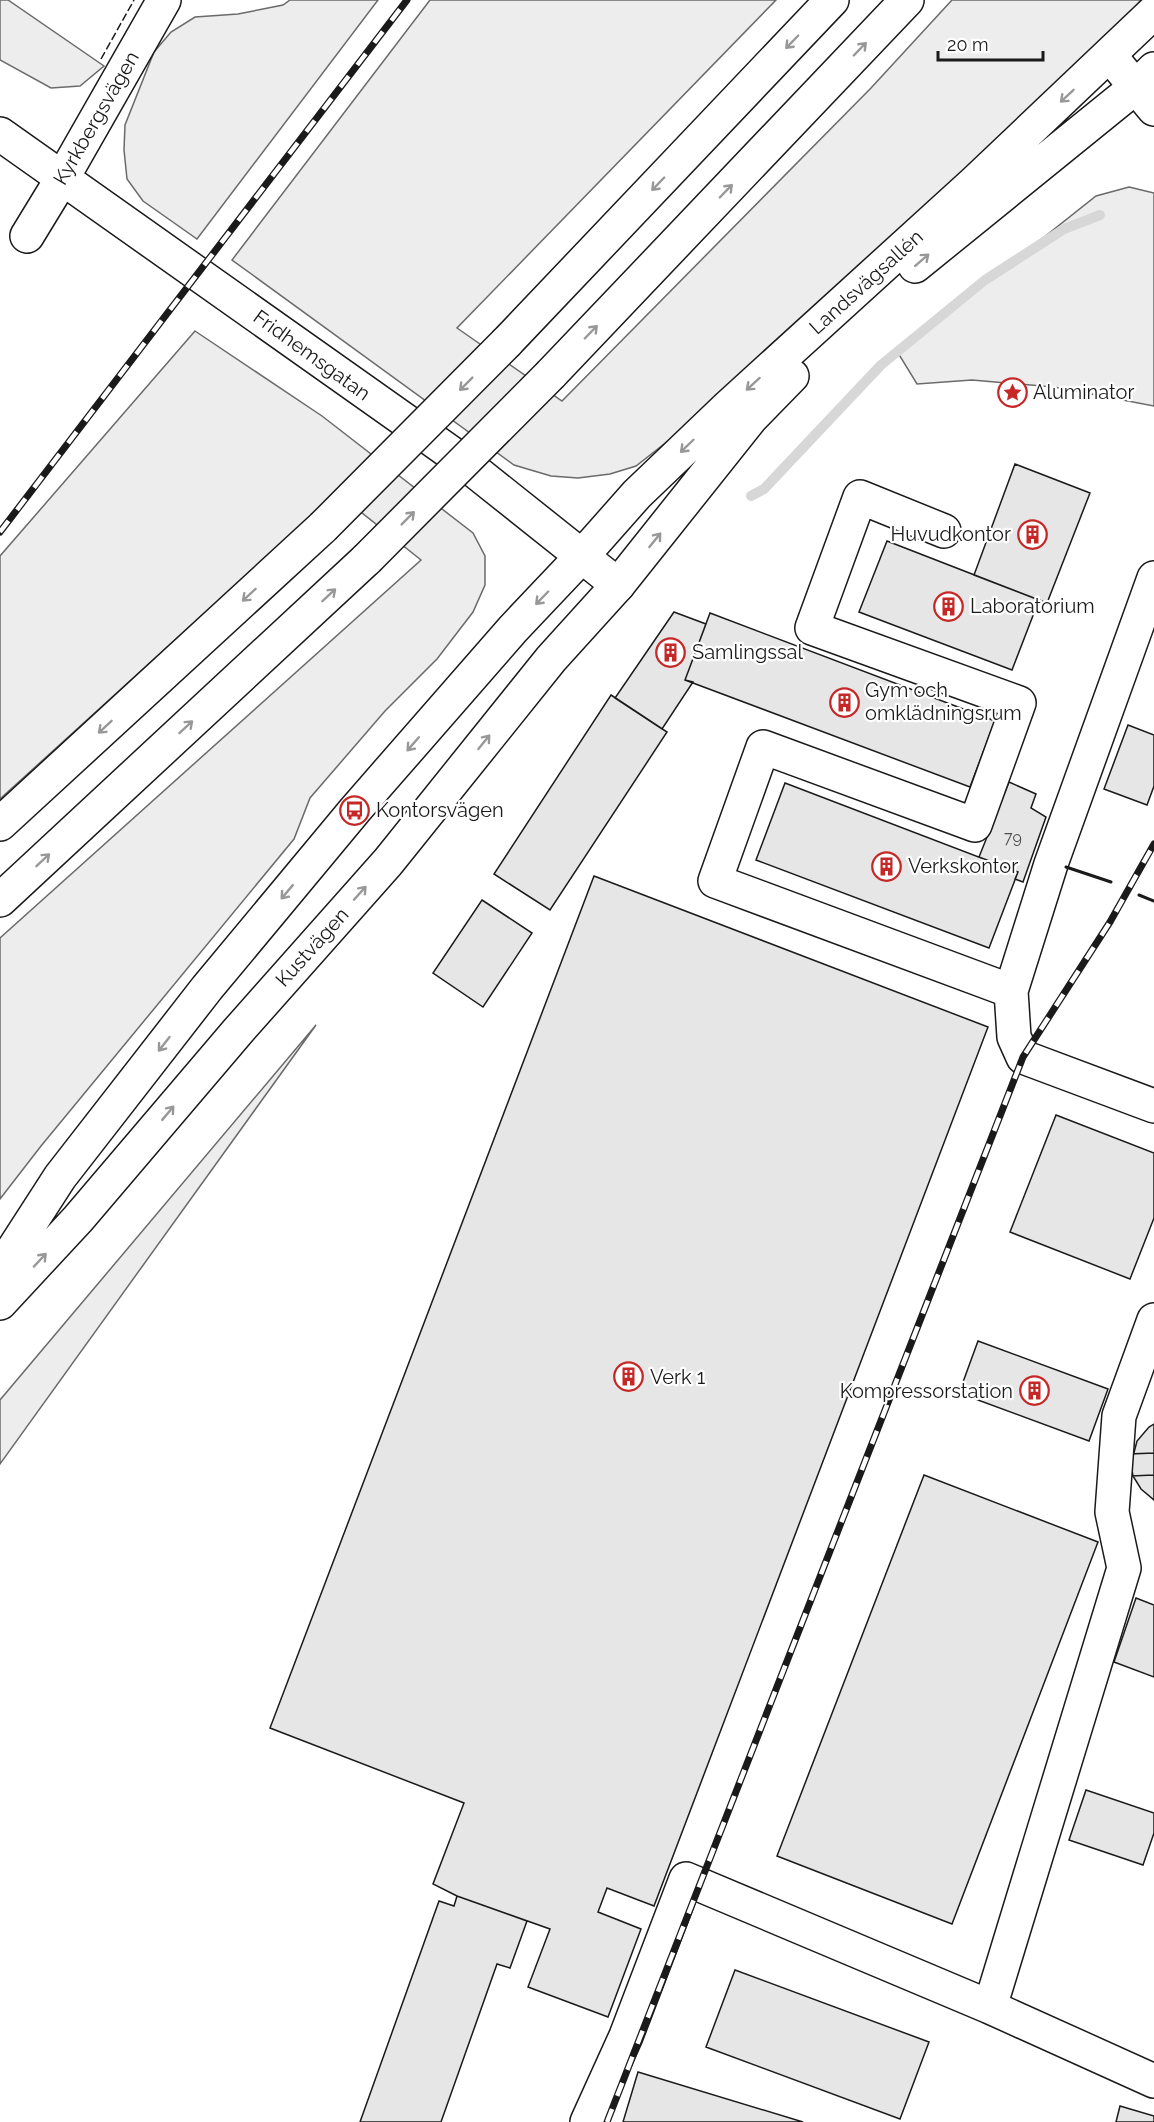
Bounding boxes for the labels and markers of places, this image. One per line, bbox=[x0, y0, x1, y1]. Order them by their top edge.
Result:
place icon: Aluminator bbox=[996, 376, 1028, 408]
place label: Aluminator bbox=[1033, 380, 1135, 404]
building icon: Huvudkontor bbox=[1016, 518, 1048, 550]
place label: Huvudkontor bbox=[890, 522, 1011, 546]
building icon: Laboratorium bbox=[933, 590, 965, 622]
place label: Laboratorium bbox=[970, 594, 1095, 618]
building icon: Samlingssal bbox=[655, 636, 687, 668]
place label: Samlingssal bbox=[692, 640, 803, 664]
place label: Gym och omklädningsrum bbox=[865, 678, 1022, 725]
building icon: Gym och omklädningsrum bbox=[828, 686, 860, 718]
bus stop icon: Kontorsvägen bbox=[339, 794, 371, 826]
place label: Kontorsvägen bbox=[376, 798, 504, 822]
building icon: Verkskontor bbox=[871, 850, 903, 882]
place label: Verkskontor bbox=[908, 854, 1018, 878]
building icon: Verk 1 bbox=[613, 1361, 645, 1393]
place label: Verk 1 bbox=[650, 1365, 706, 1389]
building icon: Kompressorstation bbox=[1018, 1375, 1050, 1407]
place label: Kompressorstation bbox=[840, 1379, 1013, 1403]

